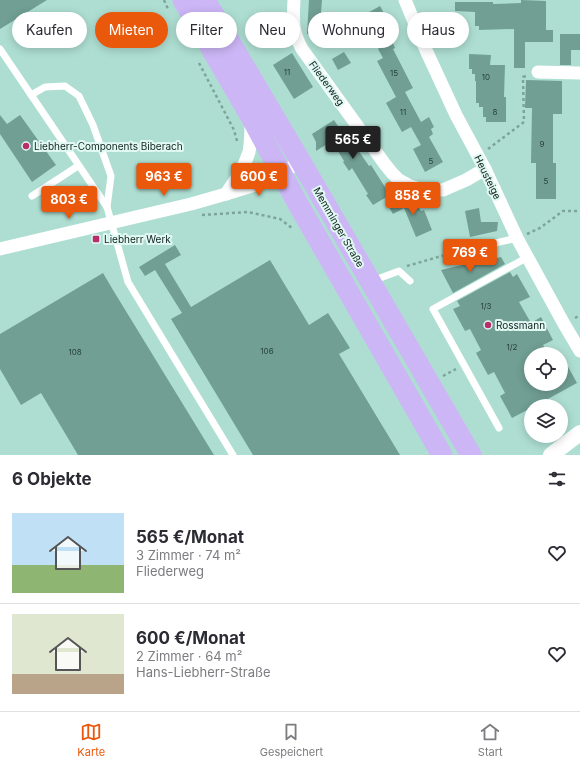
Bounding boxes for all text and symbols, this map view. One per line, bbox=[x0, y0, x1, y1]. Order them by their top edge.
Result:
chip: Kaufen bbox=[12, 12, 87, 48]
chip: Mieten bbox=[95, 12, 168, 48]
chip: Filter bbox=[176, 12, 237, 48]
chip: Neu bbox=[245, 12, 300, 48]
chip: Wohnung bbox=[308, 12, 399, 48]
chip: Haus bbox=[407, 12, 469, 48]
street label: Fliederweg bbox=[307, 58, 347, 108]
house number: 11 bbox=[284, 67, 290, 77]
house number: 15 bbox=[390, 68, 398, 78]
house number: 10 bbox=[482, 72, 490, 82]
house number: 11 bbox=[400, 107, 406, 117]
house number: 8 bbox=[493, 107, 498, 117]
pin: 565 € bbox=[325, 126, 381, 160]
text: 565 € bbox=[334, 131, 372, 147]
house number: 9 bbox=[540, 139, 545, 149]
place label: Liebherr-Components Biberach bbox=[34, 140, 183, 152]
marker: Liebherr-Components Biberach bbox=[21, 141, 31, 151]
street label: Heusteige bbox=[472, 153, 504, 201]
house number: 5 bbox=[429, 156, 434, 166]
pin: 963 € bbox=[136, 163, 192, 197]
pin: 600 € bbox=[231, 163, 287, 197]
text: 963 € bbox=[145, 168, 183, 184]
text: 600 € bbox=[240, 168, 278, 184]
house number: 5 bbox=[544, 176, 549, 186]
pin: 858 € bbox=[385, 182, 441, 216]
street label: Memminger Straße bbox=[311, 185, 367, 269]
pin: 803 € bbox=[41, 186, 97, 220]
text: 858 € bbox=[394, 187, 432, 203]
text: 803 € bbox=[50, 191, 88, 207]
place label: Liebherr Werk bbox=[104, 233, 171, 245]
marker: Liebherr Werk bbox=[91, 234, 101, 244]
pin: 769 € bbox=[442, 239, 498, 273]
text: 769 € bbox=[452, 244, 488, 260]
house number: 1/3 bbox=[480, 301, 492, 311]
place label: Rossmann bbox=[496, 319, 545, 331]
marker: Rossmann bbox=[483, 320, 493, 330]
house number: 1/2 bbox=[506, 342, 518, 352]
house number: 106 bbox=[260, 346, 274, 356]
house number: 108 bbox=[68, 347, 82, 357]
map controls bbox=[524, 347, 568, 443]
button: locate bbox=[524, 347, 568, 391]
button: layers bbox=[524, 399, 568, 443]
icon: filters bbox=[546, 468, 568, 490]
text: 6 Objekte bbox=[12, 469, 92, 489]
text: 565 €/Monat bbox=[136, 527, 244, 547]
icon: home bbox=[44, 529, 92, 577]
icon: heart bbox=[546, 542, 568, 564]
text: 3 Zimmer · 74 m² bbox=[136, 547, 241, 563]
text: Fliederweg bbox=[136, 563, 204, 579]
text: 600 €/Monat bbox=[136, 628, 245, 648]
icon: home bbox=[44, 630, 92, 678]
icon: heart bbox=[546, 643, 568, 665]
text: 2 Zimmer · 64 m² bbox=[136, 648, 242, 664]
text: Hans-Liebherr-Straße bbox=[136, 664, 271, 680]
tab: Karte bbox=[77, 721, 105, 759]
tab: Gespeichert bbox=[260, 721, 323, 759]
tab: Start bbox=[478, 721, 503, 759]

